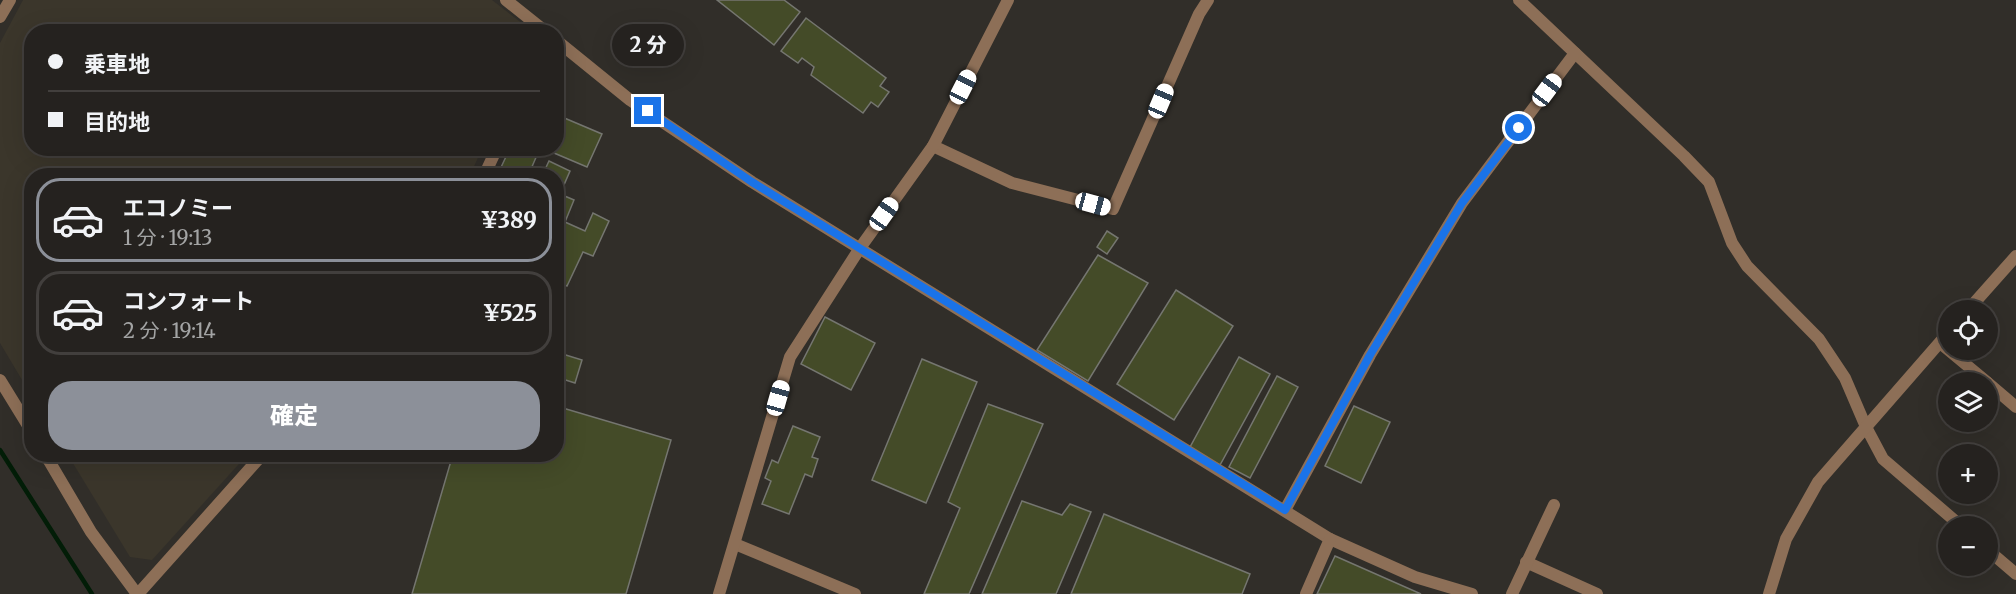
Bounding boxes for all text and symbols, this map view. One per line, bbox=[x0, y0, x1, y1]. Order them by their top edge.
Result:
callout: 2 分 bbox=[612, 24, 684, 66]
text: 2 分 bbox=[630, 32, 666, 57]
text: 乗車地 bbox=[84, 50, 150, 78]
car bbox=[947, 67, 979, 107]
car bbox=[1529, 70, 1565, 110]
car bbox=[1146, 81, 1176, 121]
route end bbox=[634, 97, 661, 124]
text: 目的地 bbox=[84, 108, 150, 136]
route start bbox=[1505, 114, 1532, 141]
car bbox=[1073, 191, 1113, 217]
icon: car bbox=[51, 193, 105, 247]
text: エコノミー bbox=[123, 194, 233, 222]
car bbox=[866, 194, 902, 234]
text: ¥389 bbox=[480, 206, 537, 234]
text: 1 分 · 19:13 bbox=[123, 225, 212, 250]
icon: car bbox=[51, 286, 105, 340]
text: コンフォート bbox=[123, 287, 254, 315]
text: ¥525 bbox=[483, 299, 537, 327]
map controls bbox=[1938, 300, 1998, 576]
button: locate bbox=[1938, 300, 1998, 360]
text: 2 分 · 19:14 bbox=[123, 318, 216, 343]
button: layers bbox=[1938, 372, 1998, 432]
car bbox=[764, 378, 792, 418]
button: 確定 bbox=[48, 381, 540, 450]
button: + bbox=[1938, 444, 1998, 504]
button: − bbox=[1938, 516, 1998, 576]

